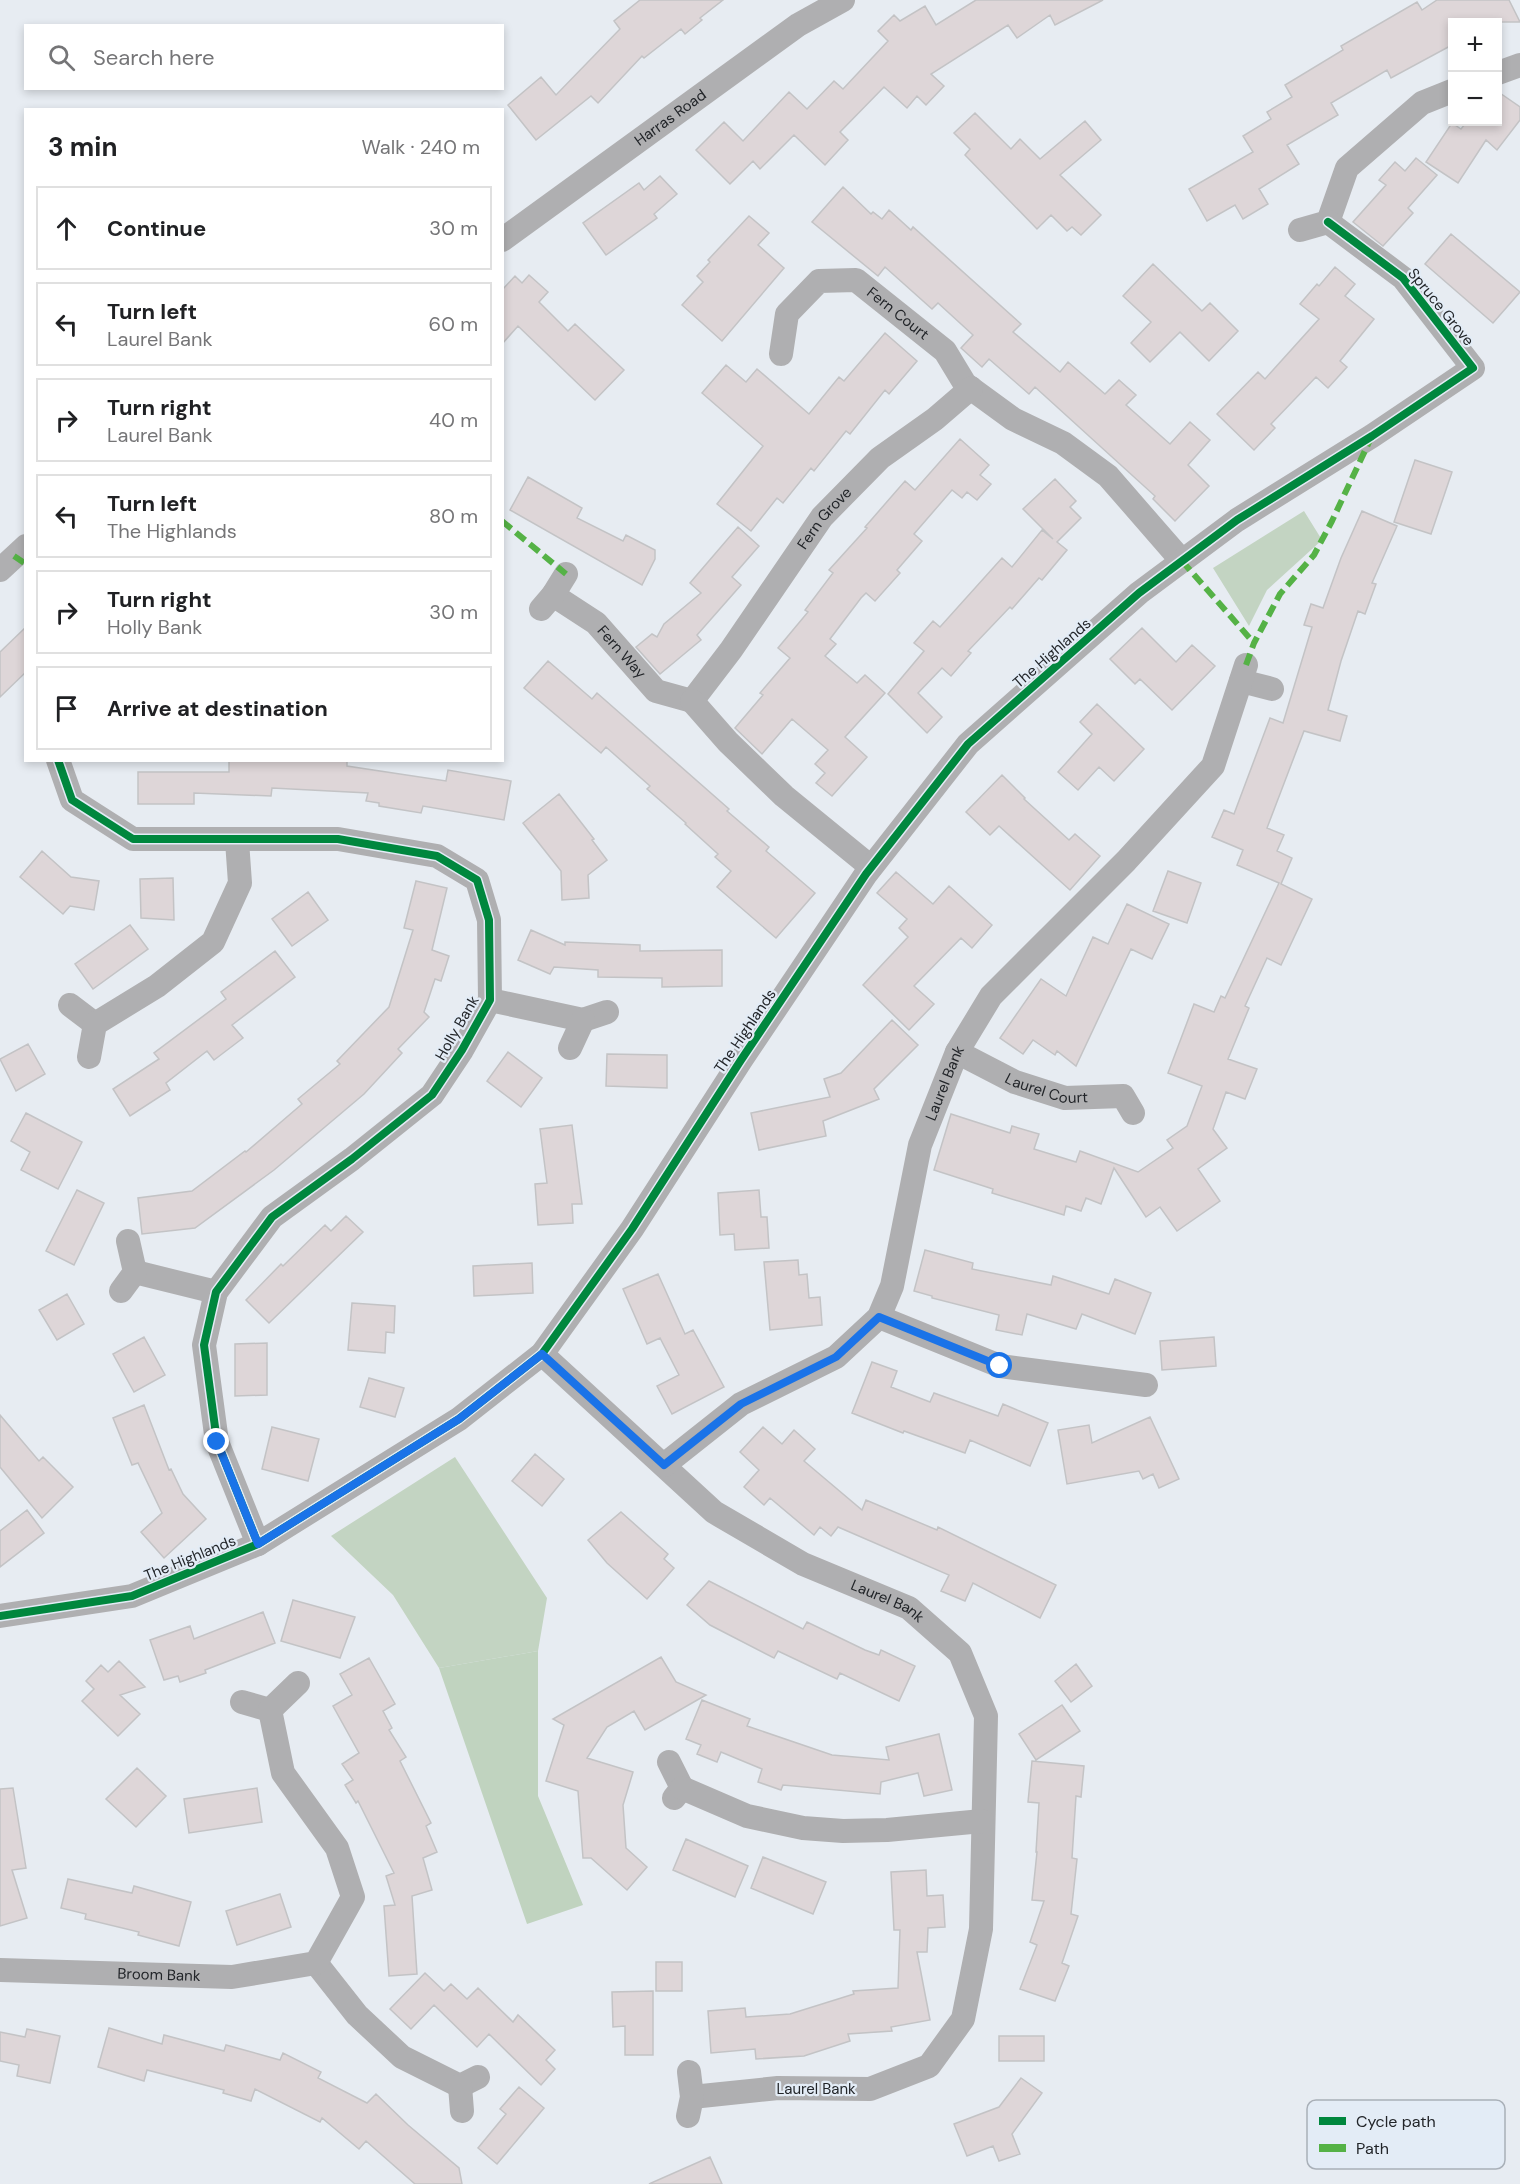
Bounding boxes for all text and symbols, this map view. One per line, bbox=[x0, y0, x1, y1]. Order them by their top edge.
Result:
map controls bbox=[1448, 18, 1502, 126]
button: + bbox=[1448, 18, 1502, 72]
search box bbox=[24, 24, 504, 90]
icon: search bbox=[45, 41, 78, 74]
text: Search here bbox=[93, 43, 214, 72]
button: − bbox=[1448, 72, 1502, 126]
street label: Harras Road bbox=[630, 85, 710, 151]
text: 3 min bbox=[48, 130, 117, 164]
text: Walk · 240 m bbox=[361, 134, 480, 160]
icon: ahead bbox=[50, 212, 83, 245]
text: Continue bbox=[107, 214, 206, 243]
text: 30 m bbox=[429, 215, 478, 241]
street label: Spruce Grove bbox=[1403, 264, 1479, 350]
street label: Fern Court bbox=[863, 282, 933, 344]
text: Turn left bbox=[107, 297, 197, 326]
icon: left bbox=[50, 308, 83, 341]
text: 60 m bbox=[429, 311, 478, 337]
text: Laurel Bank bbox=[107, 326, 213, 352]
text: Turn right bbox=[107, 393, 212, 422]
icon: right bbox=[50, 404, 83, 437]
text: 40 m bbox=[429, 407, 478, 433]
text: Laurel Bank bbox=[107, 422, 213, 448]
street label: Fern Grove bbox=[793, 483, 856, 553]
text: Turn left bbox=[107, 489, 197, 518]
icon: left bbox=[50, 500, 83, 533]
text: 80 m bbox=[429, 503, 478, 529]
text: The Highlands bbox=[107, 518, 237, 544]
text: Turn right bbox=[107, 585, 212, 614]
icon: right bbox=[50, 596, 83, 629]
text: 30 m bbox=[429, 599, 478, 625]
street label: The Highlands bbox=[1009, 613, 1095, 693]
text: Holly Bank bbox=[107, 614, 202, 640]
street label: Fern Way bbox=[593, 621, 651, 683]
icon: arrive bbox=[50, 692, 83, 725]
text: Arrive at destination bbox=[107, 694, 328, 723]
street label: The Highlands bbox=[709, 985, 781, 1077]
street label: Holly Bank bbox=[430, 992, 484, 1064]
street label: Laurel Bank bbox=[921, 1041, 969, 1124]
street label: Laurel Court bbox=[1001, 1068, 1088, 1108]
route start bbox=[986, 1352, 1012, 1378]
route end bbox=[203, 1428, 229, 1454]
street label: The Highlands bbox=[141, 1530, 239, 1586]
street label: Laurel Bank bbox=[848, 1575, 929, 1627]
street label: Broom Bank bbox=[117, 1964, 201, 1986]
street label: Laurel Bank bbox=[776, 2079, 856, 2099]
legend bbox=[1307, 2100, 1505, 2169]
text: Cycle path bbox=[1356, 2111, 1436, 2132]
text: Path bbox=[1356, 2138, 1389, 2159]

